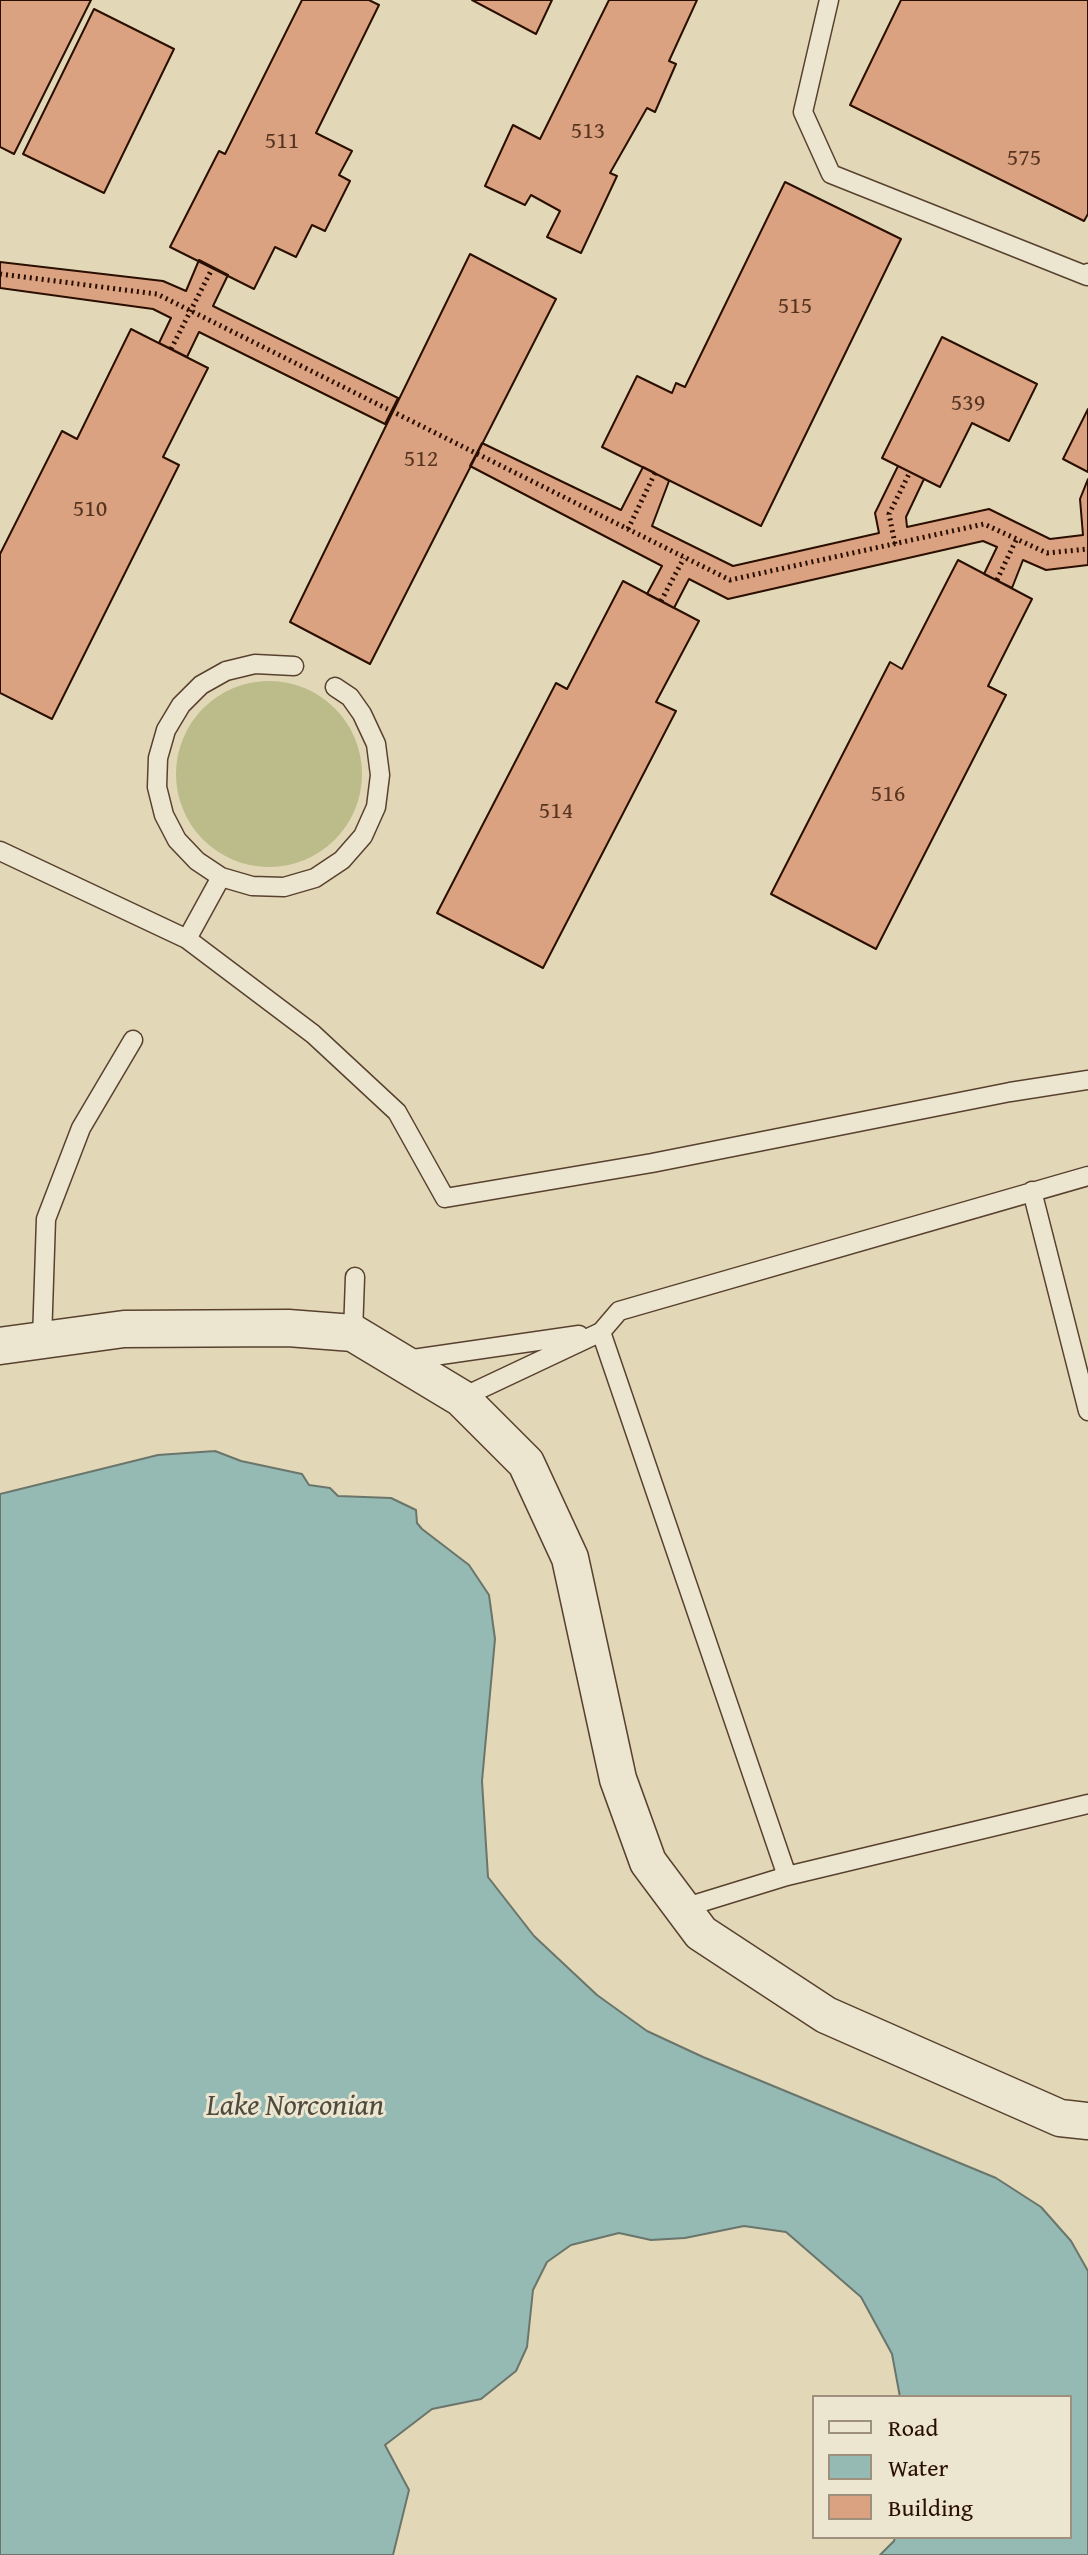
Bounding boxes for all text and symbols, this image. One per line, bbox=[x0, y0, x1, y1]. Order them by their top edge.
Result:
house number: 513 bbox=[571, 118, 605, 146]
house number: 511 bbox=[265, 128, 299, 156]
house number: 575 bbox=[1007, 145, 1041, 173]
house number: 515 bbox=[778, 293, 812, 321]
house number: 539 bbox=[951, 390, 985, 418]
house number: 512 bbox=[404, 446, 438, 474]
house number: 510 bbox=[73, 496, 107, 524]
house number: 516 bbox=[871, 781, 905, 809]
house number: 514 bbox=[539, 798, 573, 826]
water label: Lake Norconian bbox=[206, 2089, 384, 2125]
legend bbox=[812, 2395, 1072, 2539]
text: Road bbox=[888, 2410, 938, 2445]
text: Water bbox=[888, 2450, 948, 2485]
text: Building bbox=[888, 2490, 973, 2525]

